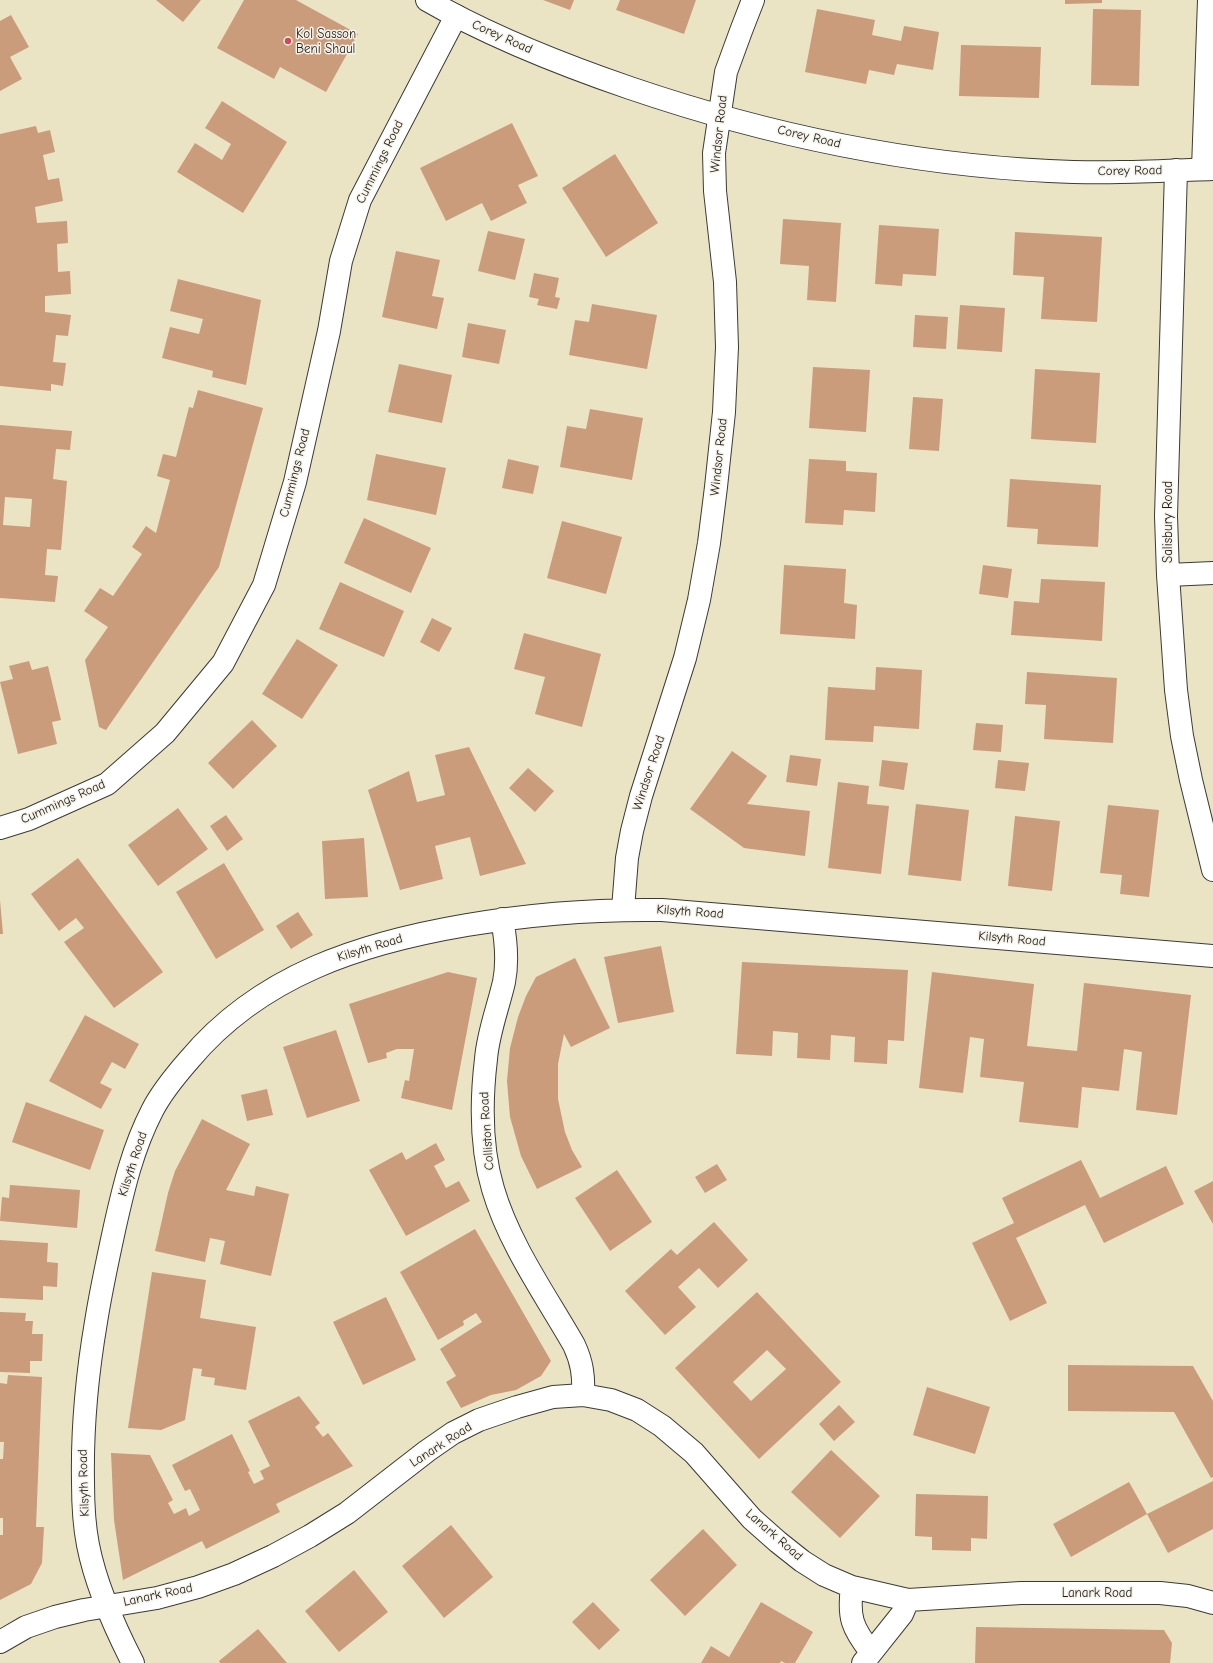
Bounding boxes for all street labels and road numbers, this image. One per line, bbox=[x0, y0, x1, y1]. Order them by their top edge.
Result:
street label: Corey Road bbox=[469, 17, 535, 57]
street label: Windsor Road bbox=[707, 94, 731, 174]
street label: Cummings Road bbox=[353, 118, 407, 206]
street label: Corey Road bbox=[776, 122, 842, 152]
street label: Corey Road bbox=[1098, 163, 1162, 179]
street label: Windsor Road bbox=[707, 417, 731, 497]
street label: Cummings Road bbox=[276, 427, 314, 519]
street label: Salisbury Road bbox=[1160, 481, 1176, 563]
street label: Windsor Road bbox=[630, 733, 668, 813]
street label: Cummings Road bbox=[18, 776, 108, 828]
street label: Kilsyth Road bbox=[656, 902, 724, 922]
street label: Kilsyth Road bbox=[978, 928, 1046, 950]
street label: Kilsyth Road bbox=[335, 931, 405, 965]
street label: Colliston Road bbox=[476, 1091, 498, 1171]
street label: Kilsyth Road bbox=[115, 1130, 151, 1198]
street label: Lanark Road bbox=[407, 1419, 475, 1471]
street label: Kilsyth Road bbox=[75, 1449, 93, 1517]
street label: Lanark Road bbox=[742, 1506, 806, 1564]
street label: Lanark Road bbox=[122, 1580, 194, 1610]
street label: Lanark Road bbox=[1062, 1585, 1132, 1601]

